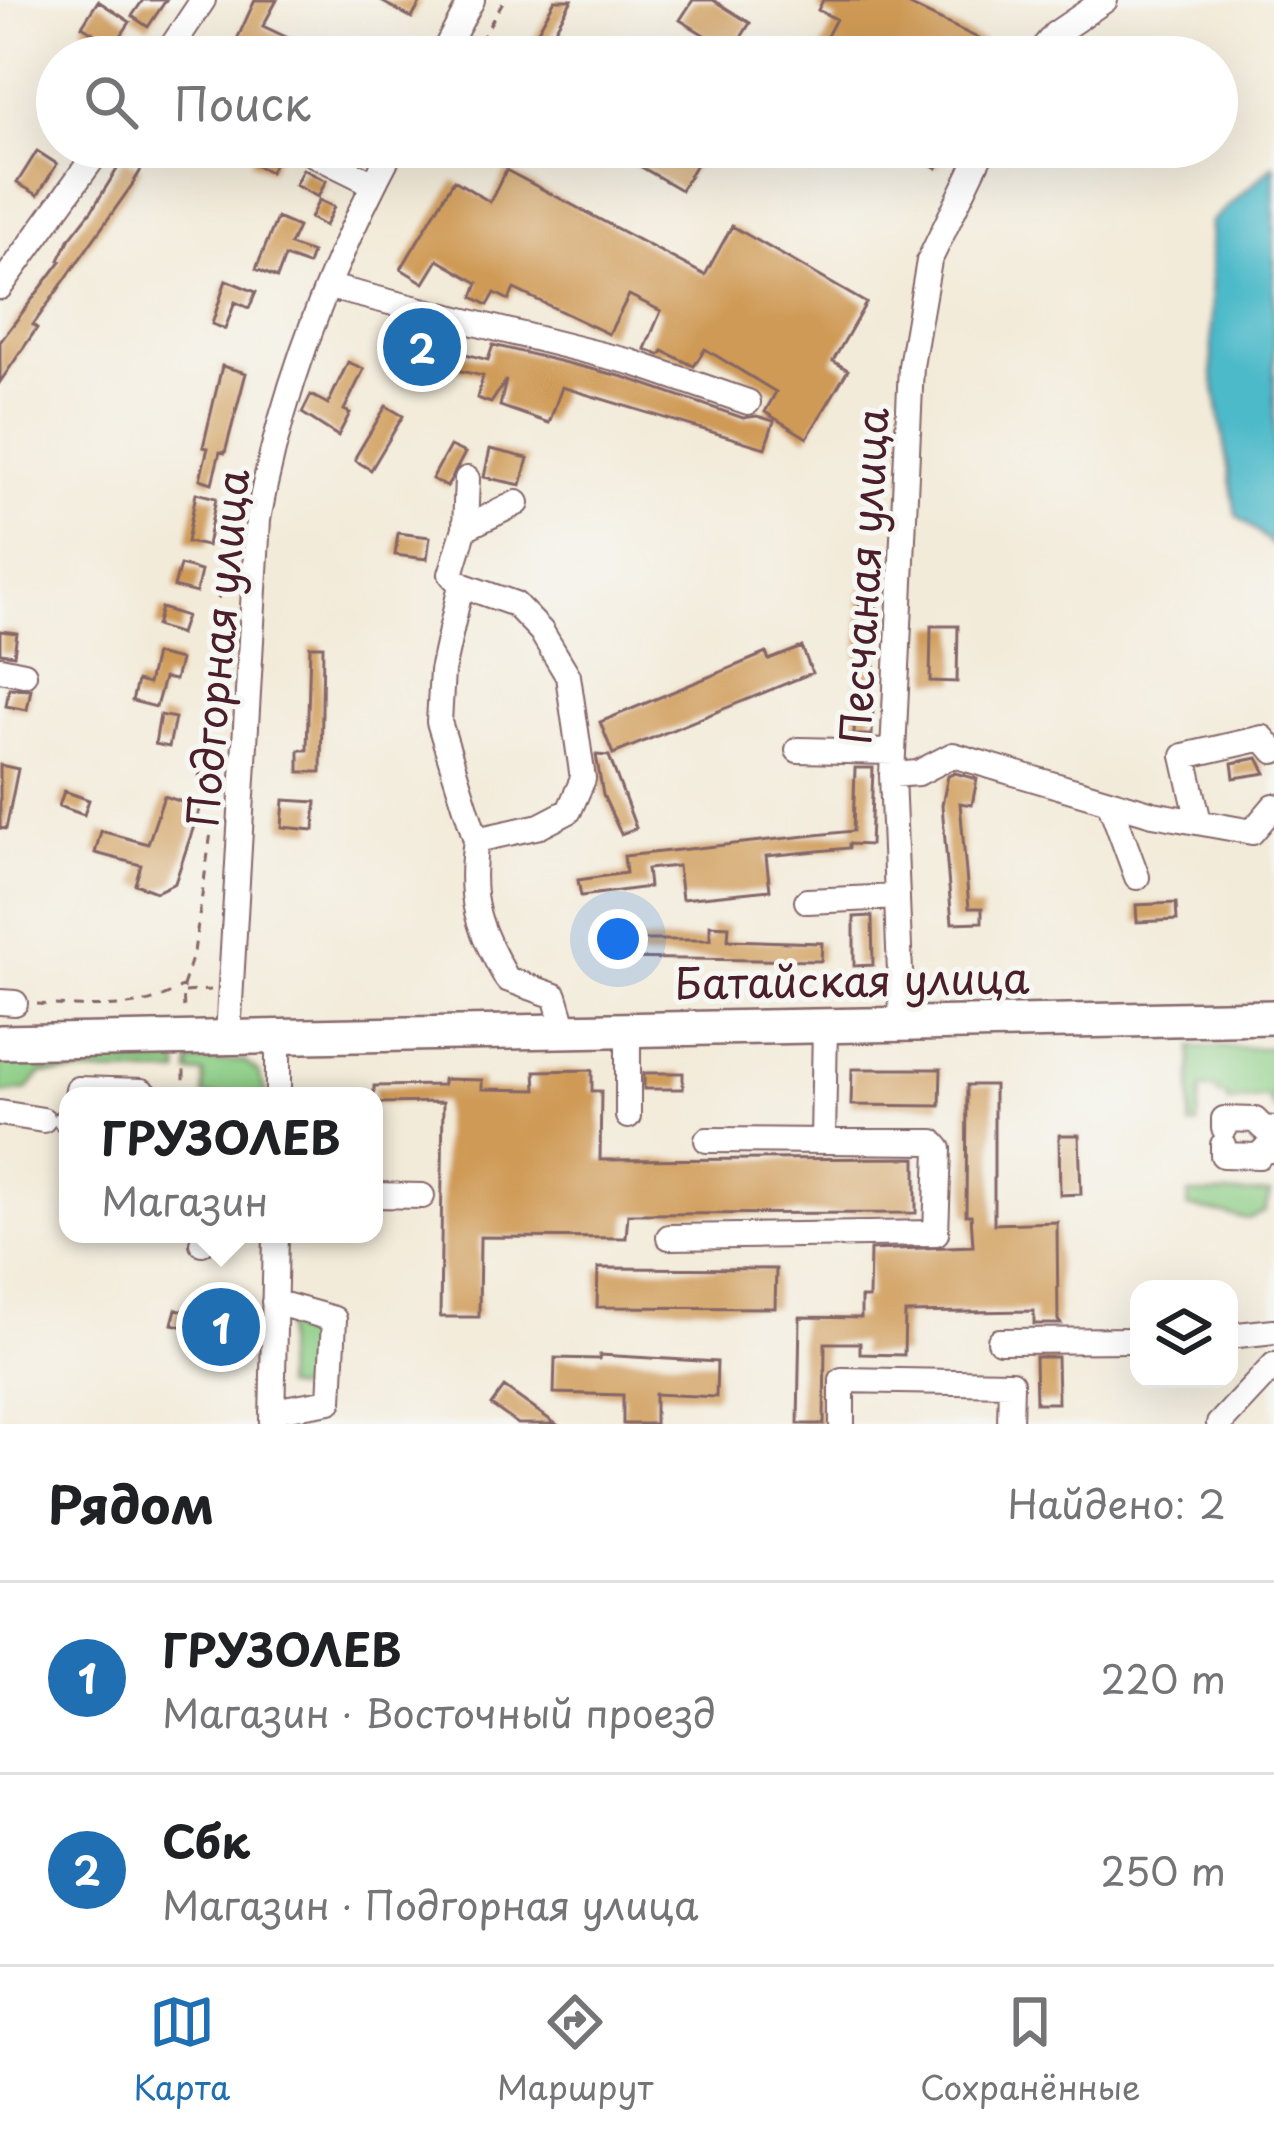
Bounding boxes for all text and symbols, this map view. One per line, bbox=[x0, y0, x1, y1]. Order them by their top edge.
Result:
search box bbox=[36, 36, 1238, 168]
text: Поиск bbox=[174, 68, 311, 136]
icon: search bbox=[78, 69, 144, 135]
pin: 2 bbox=[383, 302, 461, 392]
street label: Песчаная улица bbox=[822, 405, 902, 746]
street label: Подгорная улица bbox=[169, 466, 263, 830]
your location bbox=[588, 909, 648, 969]
street label: Батайская улица bbox=[674, 944, 1030, 1014]
popup bbox=[59, 1087, 383, 1243]
text: ГРУЗОЛЕВ bbox=[101, 1102, 341, 1170]
text: Магазин bbox=[101, 1170, 268, 1229]
map controls bbox=[1130, 1280, 1238, 1388]
button: layers bbox=[1130, 1280, 1238, 1388]
pin: 1 bbox=[182, 1282, 260, 1372]
text: Рядом bbox=[48, 1464, 214, 1541]
text: Найдено: 2 bbox=[1007, 1473, 1226, 1532]
text: ГРУЗОЛЕВ bbox=[162, 1614, 402, 1682]
text: 1 bbox=[78, 1648, 96, 1707]
text: 220 m bbox=[1101, 1648, 1226, 1707]
text: Магазин · Восточный проезд bbox=[162, 1682, 716, 1741]
text: Сбк bbox=[162, 1806, 250, 1874]
text: 2 bbox=[73, 1840, 101, 1899]
text: 250 m bbox=[1101, 1840, 1226, 1899]
text: Магазин · Подгорная улица bbox=[162, 1874, 698, 1933]
tab: Карта bbox=[133, 1989, 230, 2111]
tab: Маршрут bbox=[497, 1989, 653, 2111]
tab: Сохранённые bbox=[920, 1989, 1141, 2111]

